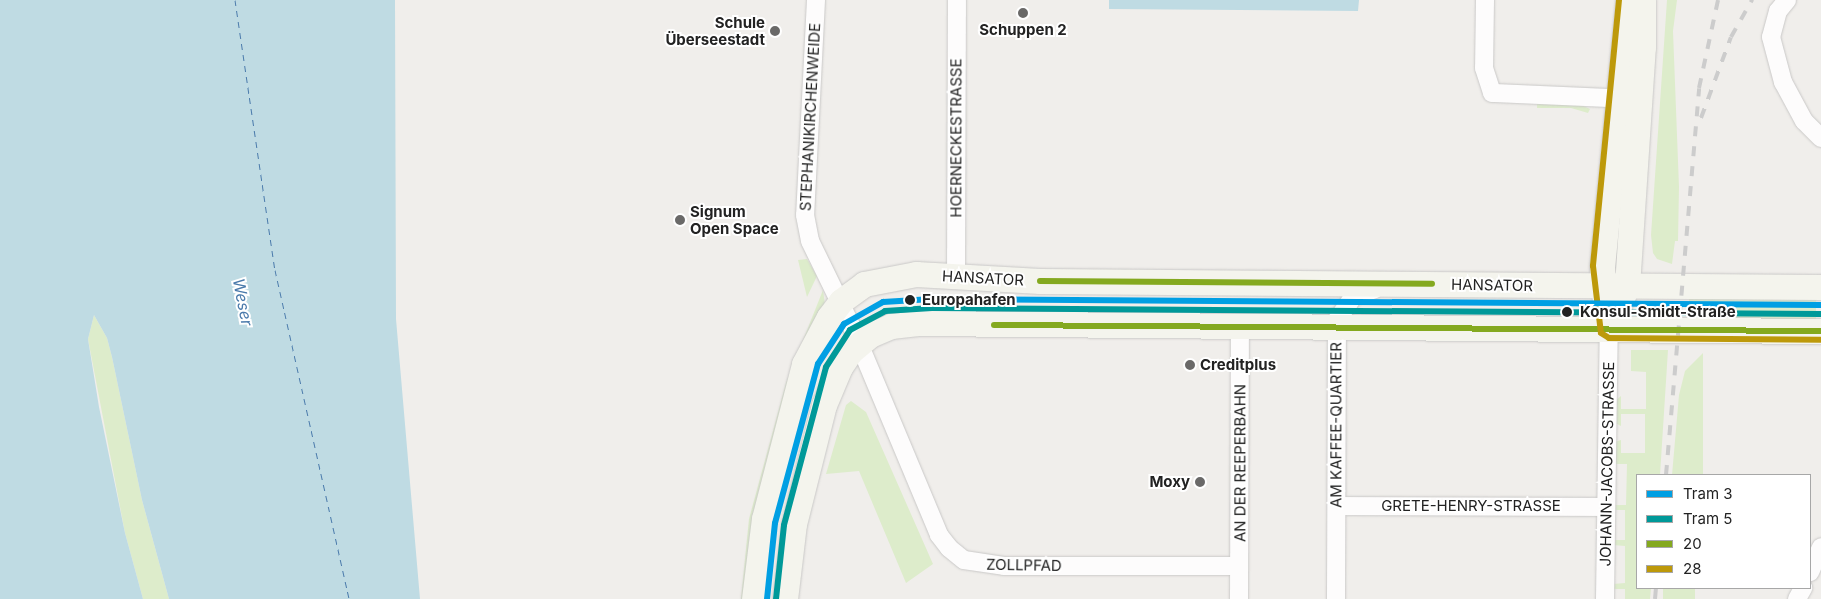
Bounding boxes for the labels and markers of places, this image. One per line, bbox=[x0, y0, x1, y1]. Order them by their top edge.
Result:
marker: Schuppen 2 bbox=[1017, 7, 1029, 19]
place label: Schule Überseestadt bbox=[665, 13, 765, 48]
place label: Schuppen 2 bbox=[979, 21, 1067, 39]
marker: Schule Überseestadt bbox=[769, 25, 781, 37]
place label: Signum Open Space bbox=[690, 202, 779, 237]
marker: Signum Open Space bbox=[674, 214, 686, 226]
marker: Europahafen bbox=[901, 291, 919, 309]
place label: Europahafen bbox=[922, 291, 1016, 309]
marker: Konsul-Smidt-Straße bbox=[1558, 303, 1576, 321]
place label: Konsul-Smidt-Straße bbox=[1580, 303, 1736, 321]
place label: Creditplus bbox=[1200, 356, 1276, 374]
marker: Creditplus bbox=[1184, 359, 1196, 371]
place label: Moxy bbox=[1149, 473, 1190, 491]
marker: Moxy bbox=[1194, 476, 1206, 488]

